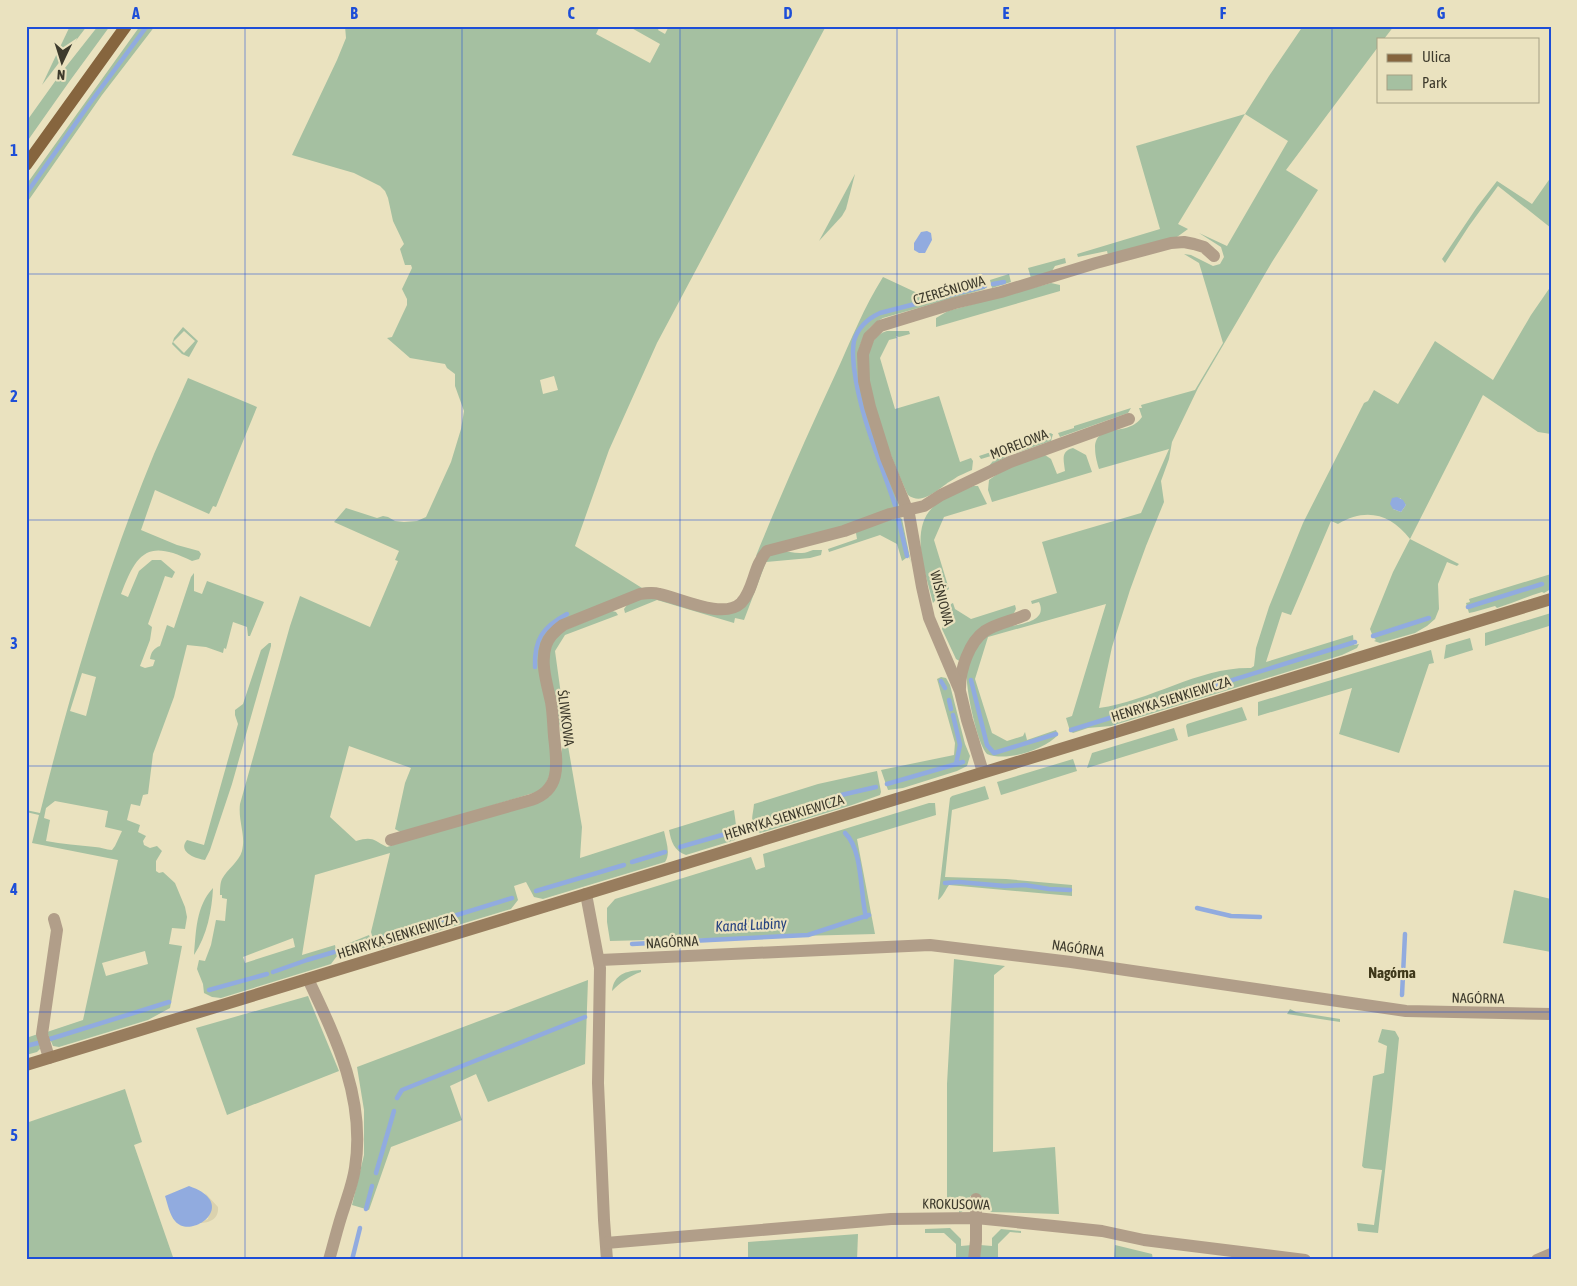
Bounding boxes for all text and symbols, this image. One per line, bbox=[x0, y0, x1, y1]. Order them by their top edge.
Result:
text: A bbox=[131, 4, 140, 22]
text: B bbox=[350, 4, 358, 22]
text: C bbox=[567, 4, 575, 22]
text: D bbox=[784, 4, 793, 22]
text: E bbox=[1003, 4, 1010, 22]
text: F bbox=[1220, 4, 1227, 22]
text: G bbox=[1437, 4, 1446, 22]
north arrow bbox=[38, 38, 88, 88]
legend bbox=[1377, 38, 1540, 102]
text: Ulica bbox=[1422, 48, 1451, 65]
text: N bbox=[56, 67, 66, 83]
text: Park bbox=[1422, 74, 1447, 91]
text: 1 bbox=[10, 141, 18, 159]
street label: CZEREŚNIOWA bbox=[911, 272, 987, 308]
text: 2 bbox=[10, 387, 18, 405]
street label: MORELOWA bbox=[988, 426, 1050, 462]
street label: WIŚNIOWA bbox=[927, 569, 957, 627]
text: 3 bbox=[10, 634, 18, 652]
street label: HENRYKA SIENKIEWICZA bbox=[1109, 673, 1233, 725]
street label: ŚLIWKOWA bbox=[555, 689, 577, 747]
street label: HENRYKA SIENKIEWICZA bbox=[722, 791, 846, 843]
text: 4 bbox=[9, 880, 18, 898]
street label: HENRYKA SIENKIEWICZA bbox=[335, 910, 459, 962]
water label: Kanał Lubiny bbox=[715, 914, 788, 935]
street label: NAGÓRNA bbox=[645, 933, 699, 951]
street label: NAGÓRNA bbox=[1051, 936, 1105, 960]
district label: Nagórna bbox=[1368, 964, 1416, 981]
street label: NAGÓRNA bbox=[1451, 990, 1505, 1006]
text: 5 bbox=[10, 1126, 18, 1144]
street label: KROKUSOWA bbox=[922, 1195, 990, 1213]

